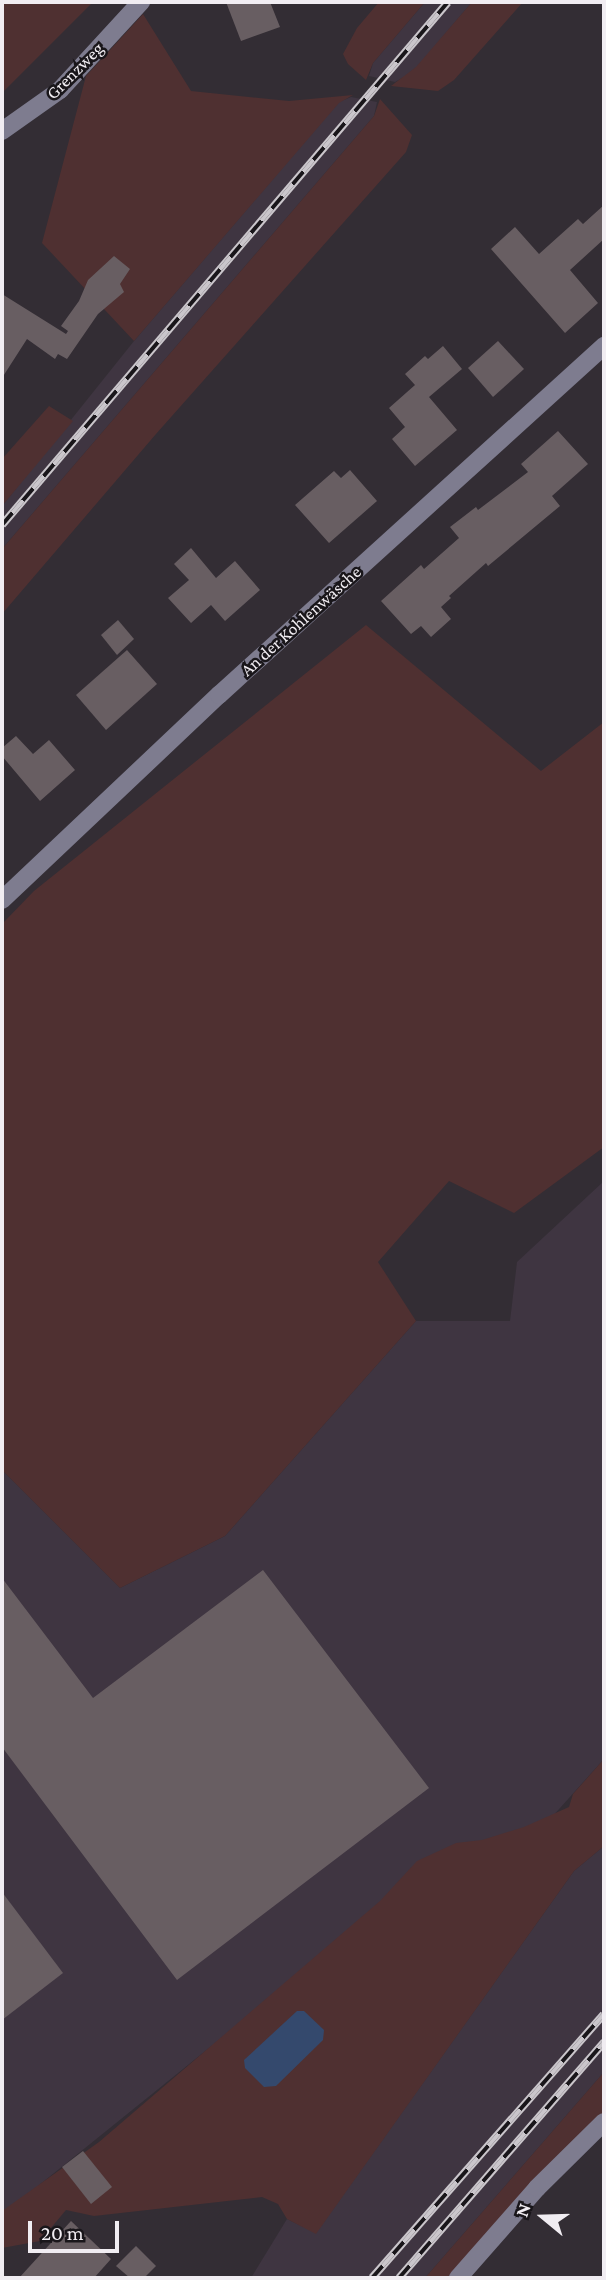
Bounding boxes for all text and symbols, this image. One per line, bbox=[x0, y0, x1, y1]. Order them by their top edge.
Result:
street label: Grenzweg bbox=[42, 38, 108, 104]
street label: An der Kohlenwäsche bbox=[236, 561, 366, 681]
north arrow bbox=[508, 2182, 578, 2252]
text: N bbox=[511, 2200, 535, 2220]
scale bar bbox=[32, 2206, 122, 2250]
text: 20 m bbox=[41, 2221, 84, 2245]

